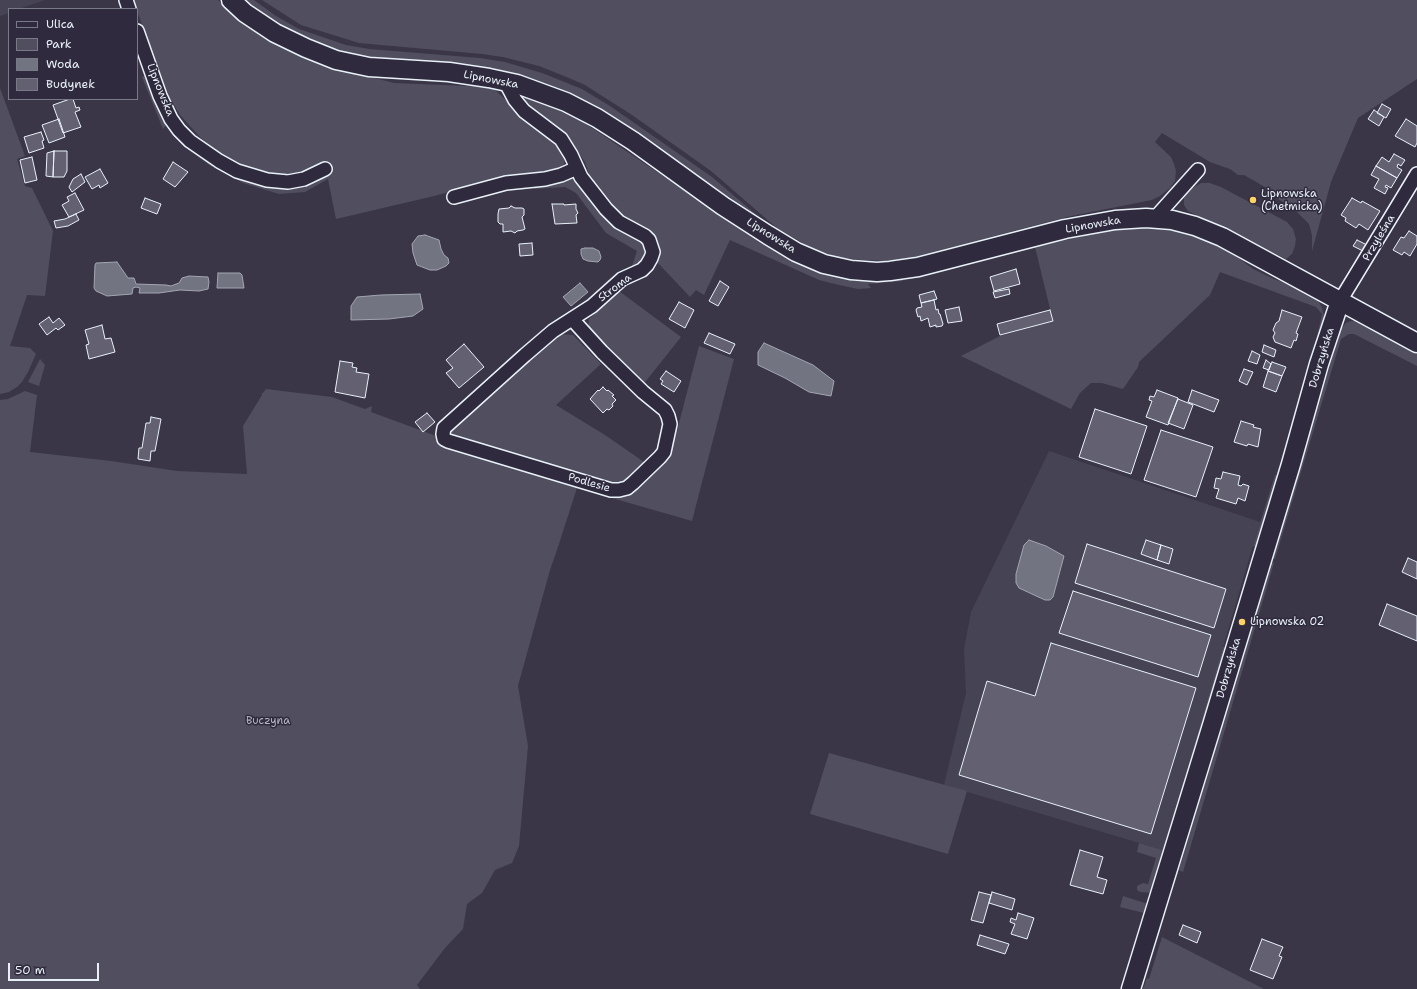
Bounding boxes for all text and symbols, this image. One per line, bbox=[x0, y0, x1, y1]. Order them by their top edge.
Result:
legend bbox=[8, 8, 138, 100]
text: Ulica bbox=[46, 16, 74, 32]
text: Park bbox=[46, 36, 72, 52]
text: Woda bbox=[46, 56, 79, 72]
street label: Lipnowska bbox=[143, 62, 177, 118]
street label: Lipnowska bbox=[462, 68, 520, 92]
text: Budynek bbox=[46, 76, 95, 92]
place label: Lipnowska (Chełmicka) bbox=[1261, 187, 1322, 213]
marker: Lipnowska (Chełmicka) bbox=[1248, 195, 1258, 205]
street label: Przyleśna bbox=[1360, 212, 1398, 264]
street label: Lipnowska bbox=[1064, 214, 1122, 236]
street label: Lipnowska bbox=[744, 216, 798, 256]
street label: Stroma bbox=[596, 271, 634, 305]
street label: Dobrzyńska bbox=[1307, 326, 1337, 390]
street label: Podlesie bbox=[566, 471, 612, 495]
place label: Lipnowska 02 bbox=[1250, 615, 1324, 629]
marker: Lipnowska 02 bbox=[1237, 617, 1247, 627]
street label: Dobrzyńska bbox=[1214, 636, 1244, 700]
park label: Buczyna bbox=[246, 714, 290, 728]
scale bar bbox=[10, 955, 101, 981]
text: 50 m bbox=[15, 962, 45, 978]

